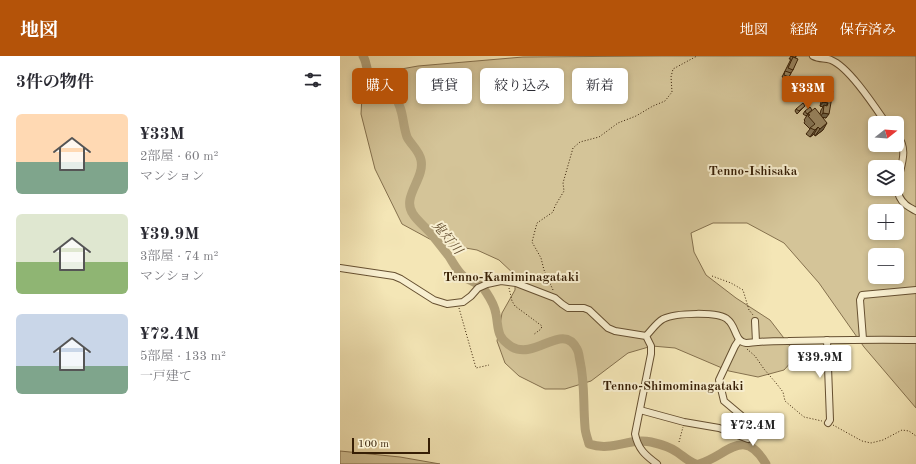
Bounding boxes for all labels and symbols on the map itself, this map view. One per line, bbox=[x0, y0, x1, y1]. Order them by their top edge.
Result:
pin: ¥33M bbox=[784, 76, 832, 110]
north arrow bbox=[868, 116, 904, 152]
district label: Tenno-Ishisaka bbox=[709, 165, 798, 178]
water label: 鬼灯川 bbox=[429, 218, 466, 259]
district label: Tenno-Kamiminagataki bbox=[443, 271, 579, 284]
pin: ¥39.9M bbox=[787, 345, 853, 379]
district label: Tenno-Shimominagataki bbox=[603, 380, 744, 393]
pin: ¥72.4M bbox=[720, 413, 786, 447]
scale bar bbox=[352, 436, 430, 455]

